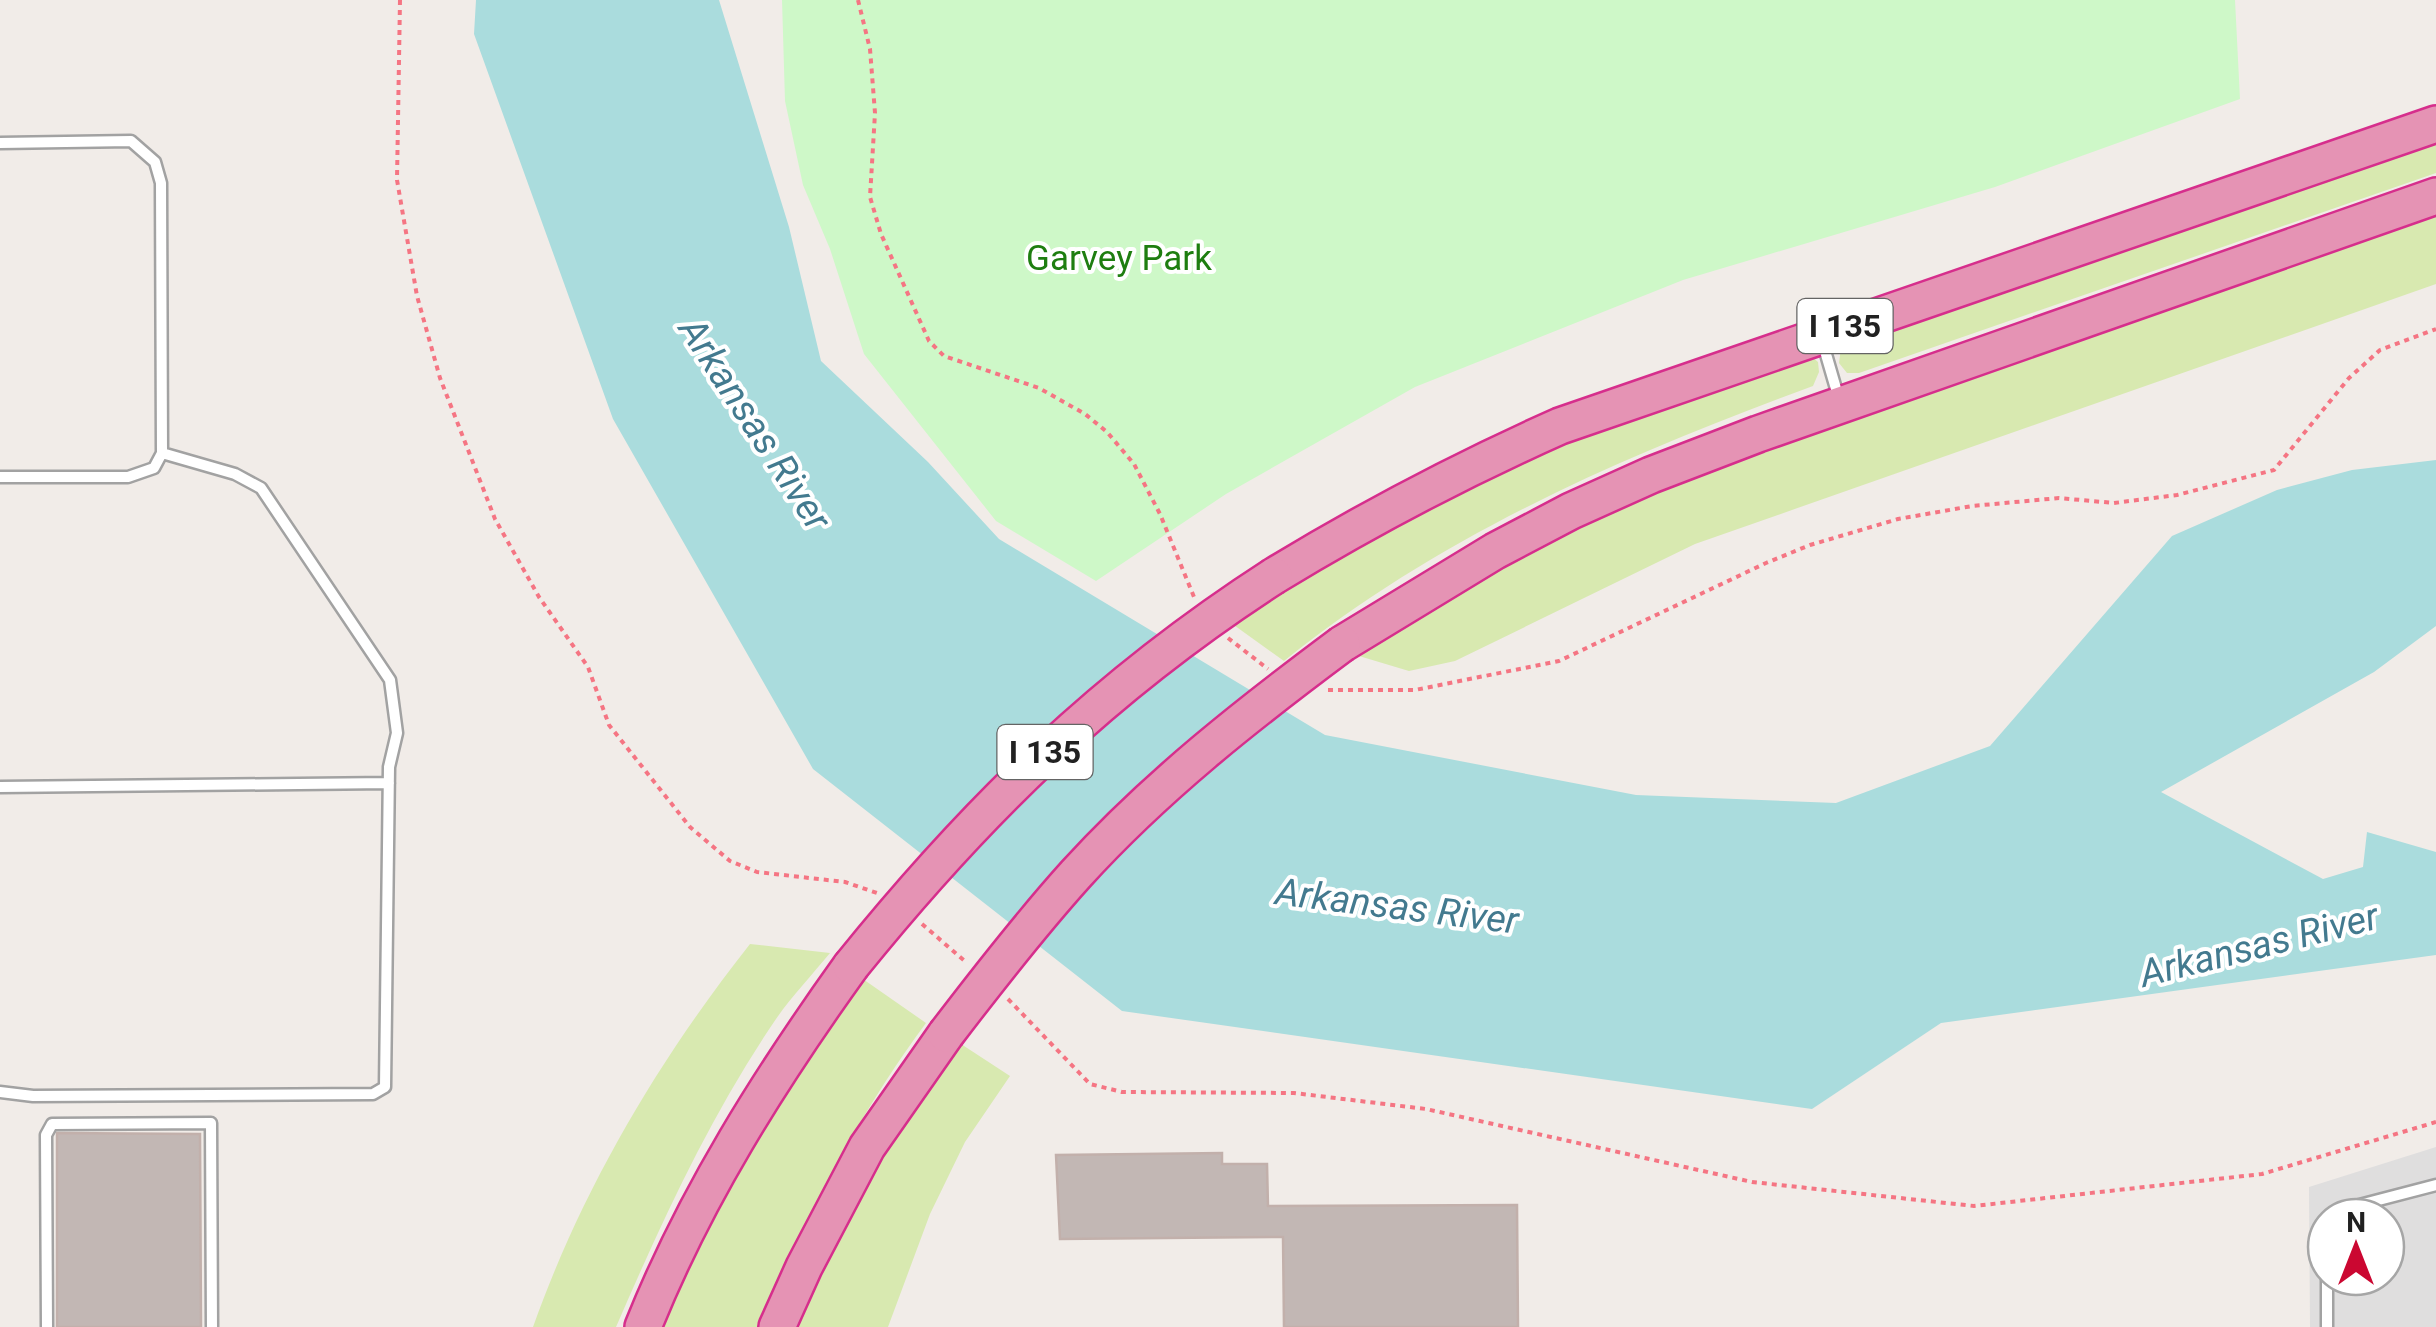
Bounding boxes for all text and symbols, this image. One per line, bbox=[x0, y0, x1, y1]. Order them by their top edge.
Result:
park label: Garvey Park bbox=[1026, 238, 1212, 279]
road number: I 135 bbox=[1798, 299, 1892, 353]
water label: Arkansas River bbox=[669, 308, 841, 540]
road number: I 135 bbox=[998, 725, 1092, 779]
water label: Arkansas River bbox=[1271, 869, 1522, 943]
water label: Arkansas River bbox=[2133, 894, 2384, 996]
north arrow bbox=[2306, 1197, 2406, 1297]
text: N bbox=[2346, 1206, 2366, 1239]

